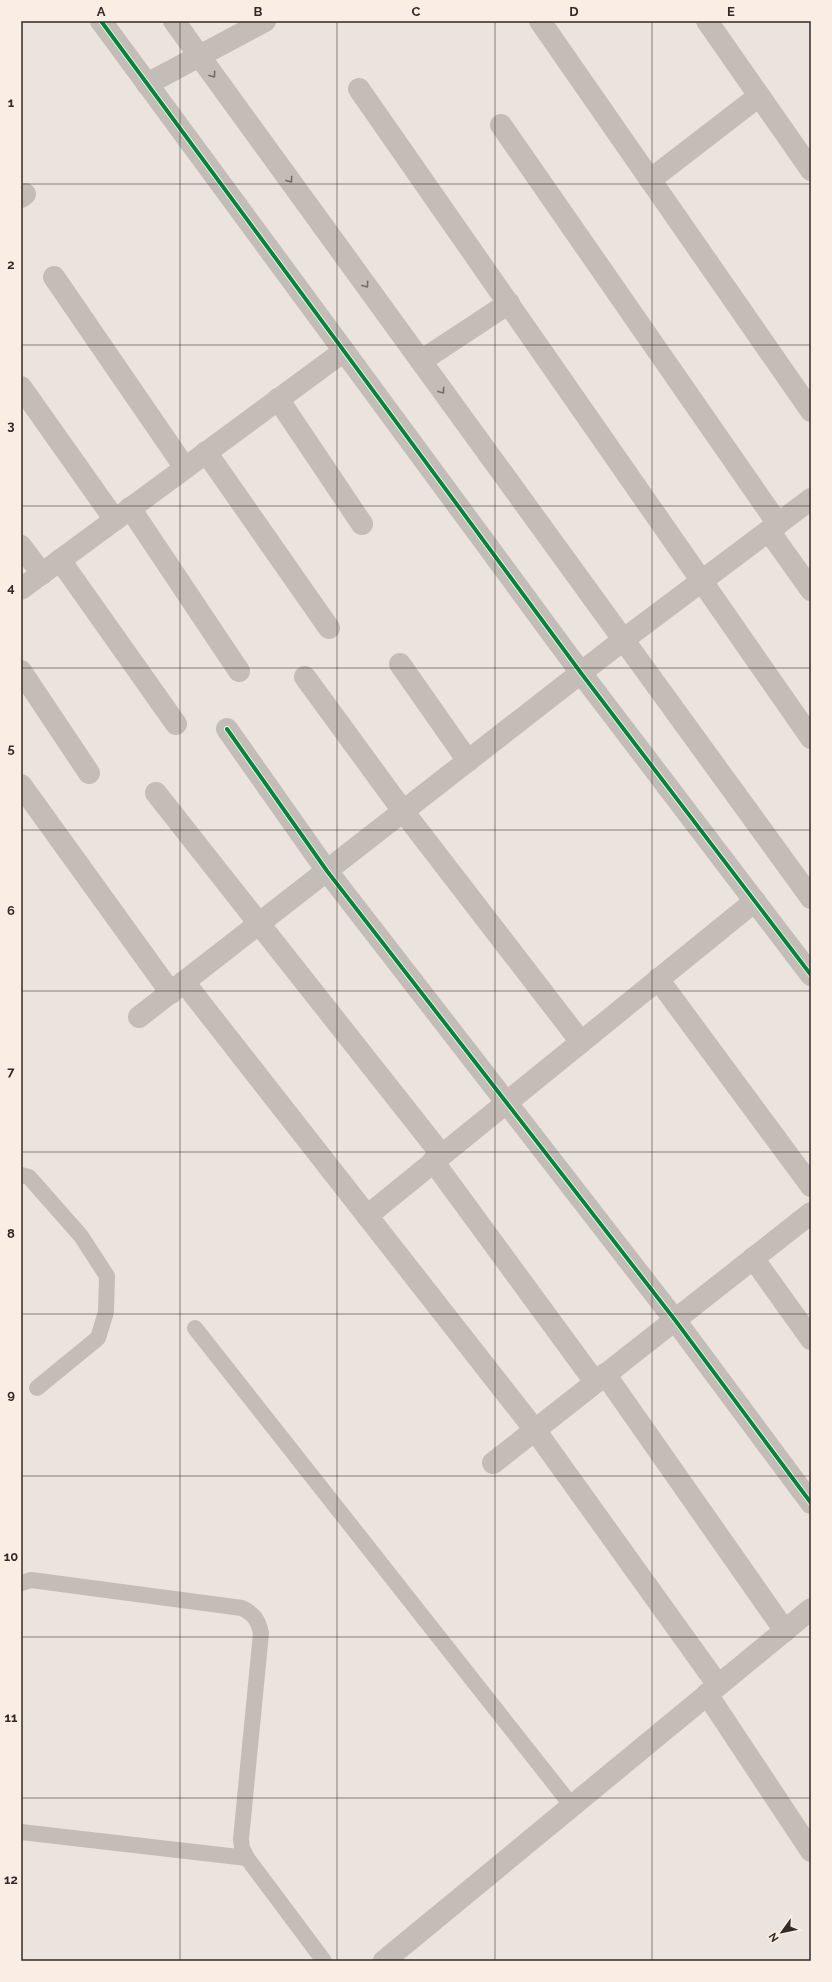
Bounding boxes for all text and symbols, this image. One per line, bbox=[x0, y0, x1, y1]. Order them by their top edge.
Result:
text: A bbox=[97, 4, 106, 19]
text: B bbox=[254, 4, 263, 19]
text: C bbox=[412, 4, 421, 19]
text: D bbox=[569, 4, 579, 19]
text: E bbox=[727, 4, 735, 19]
one-way arrow bbox=[208, 71, 216, 78]
text: 1 bbox=[8, 95, 15, 110]
one-way arrow bbox=[285, 176, 292, 183]
text: 2 bbox=[7, 257, 15, 272]
one-way arrow bbox=[361, 281, 368, 288]
one-way arrow bbox=[437, 386, 444, 393]
text: 3 bbox=[7, 418, 15, 433]
text: 4 bbox=[7, 580, 15, 595]
text: 5 bbox=[7, 741, 15, 756]
text: 6 bbox=[7, 903, 15, 918]
text: 7 bbox=[7, 1064, 15, 1079]
text: 8 bbox=[7, 1226, 15, 1241]
text: 9 bbox=[7, 1387, 15, 1402]
text: 10 bbox=[4, 1549, 18, 1564]
text: 11 bbox=[5, 1710, 18, 1725]
text: 12 bbox=[4, 1872, 18, 1887]
north arrow bbox=[762, 1912, 802, 1952]
text: N bbox=[766, 1930, 782, 1944]

